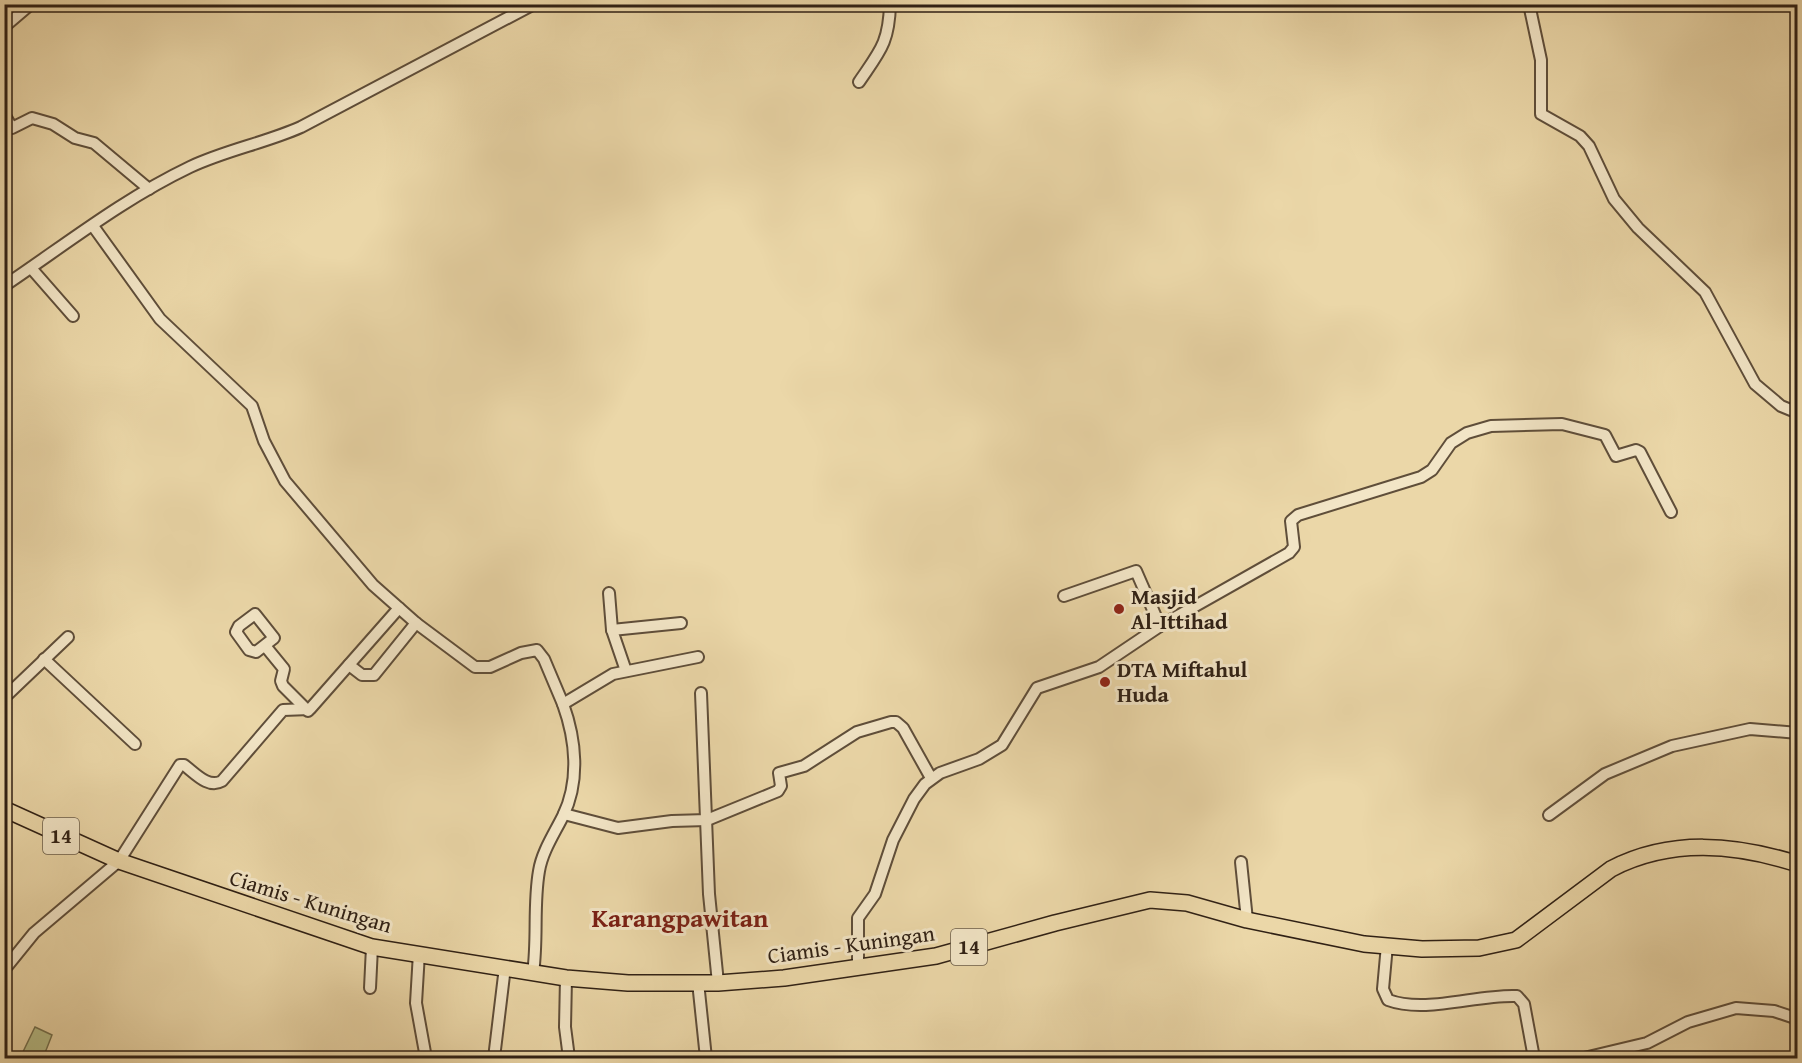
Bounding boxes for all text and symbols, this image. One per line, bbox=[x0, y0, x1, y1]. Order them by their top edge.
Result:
place label: Masjid Al-Ittihad bbox=[1131, 580, 1228, 637]
marker: Masjid Al-Ittihad bbox=[1112, 602, 1126, 616]
place label: DTA Miftahul Huda bbox=[1117, 653, 1248, 710]
marker: DTA Miftahul Huda bbox=[1098, 675, 1112, 689]
road number: 14 bbox=[43, 818, 79, 854]
street label: Ciamis - Kuningan bbox=[226, 861, 397, 941]
district label: Karangpawitan bbox=[592, 898, 769, 937]
street label: Ciamis - Kuningan bbox=[766, 916, 937, 972]
road number: 14 bbox=[951, 929, 987, 965]

